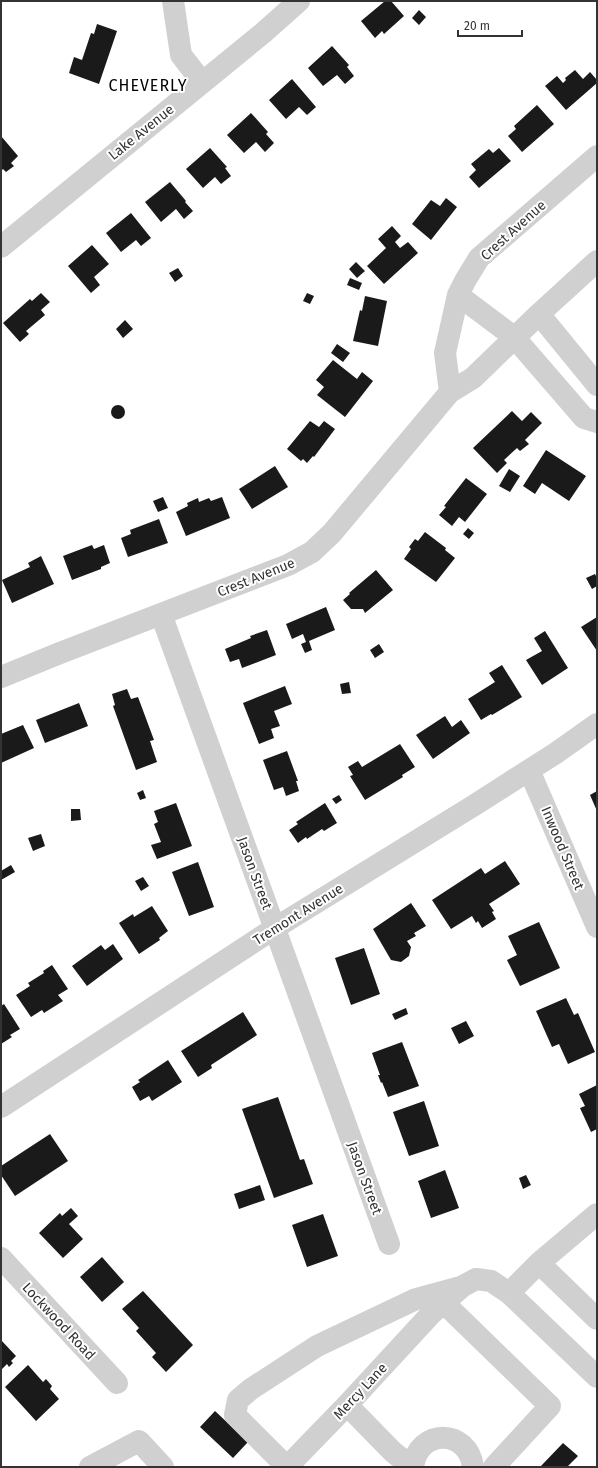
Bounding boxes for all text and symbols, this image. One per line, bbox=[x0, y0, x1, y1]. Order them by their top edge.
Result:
scale bar bbox=[458, 12, 522, 38]
text: 20 m bbox=[464, 19, 490, 33]
district label: CHEVERLY bbox=[109, 76, 187, 95]
street label: Lake Avenue bbox=[105, 101, 177, 164]
street label: Crest Avenue bbox=[477, 197, 549, 264]
street label: Crest Avenue bbox=[215, 554, 297, 601]
street label: Inwood Street bbox=[537, 804, 588, 893]
street label: Jason Street bbox=[233, 834, 276, 913]
street label: Tremont Avenue bbox=[250, 880, 346, 949]
street label: Jason Street bbox=[343, 1139, 386, 1218]
street label: Lockwood Road bbox=[19, 1279, 99, 1363]
street label: Mercy Lane bbox=[330, 1360, 391, 1423]

